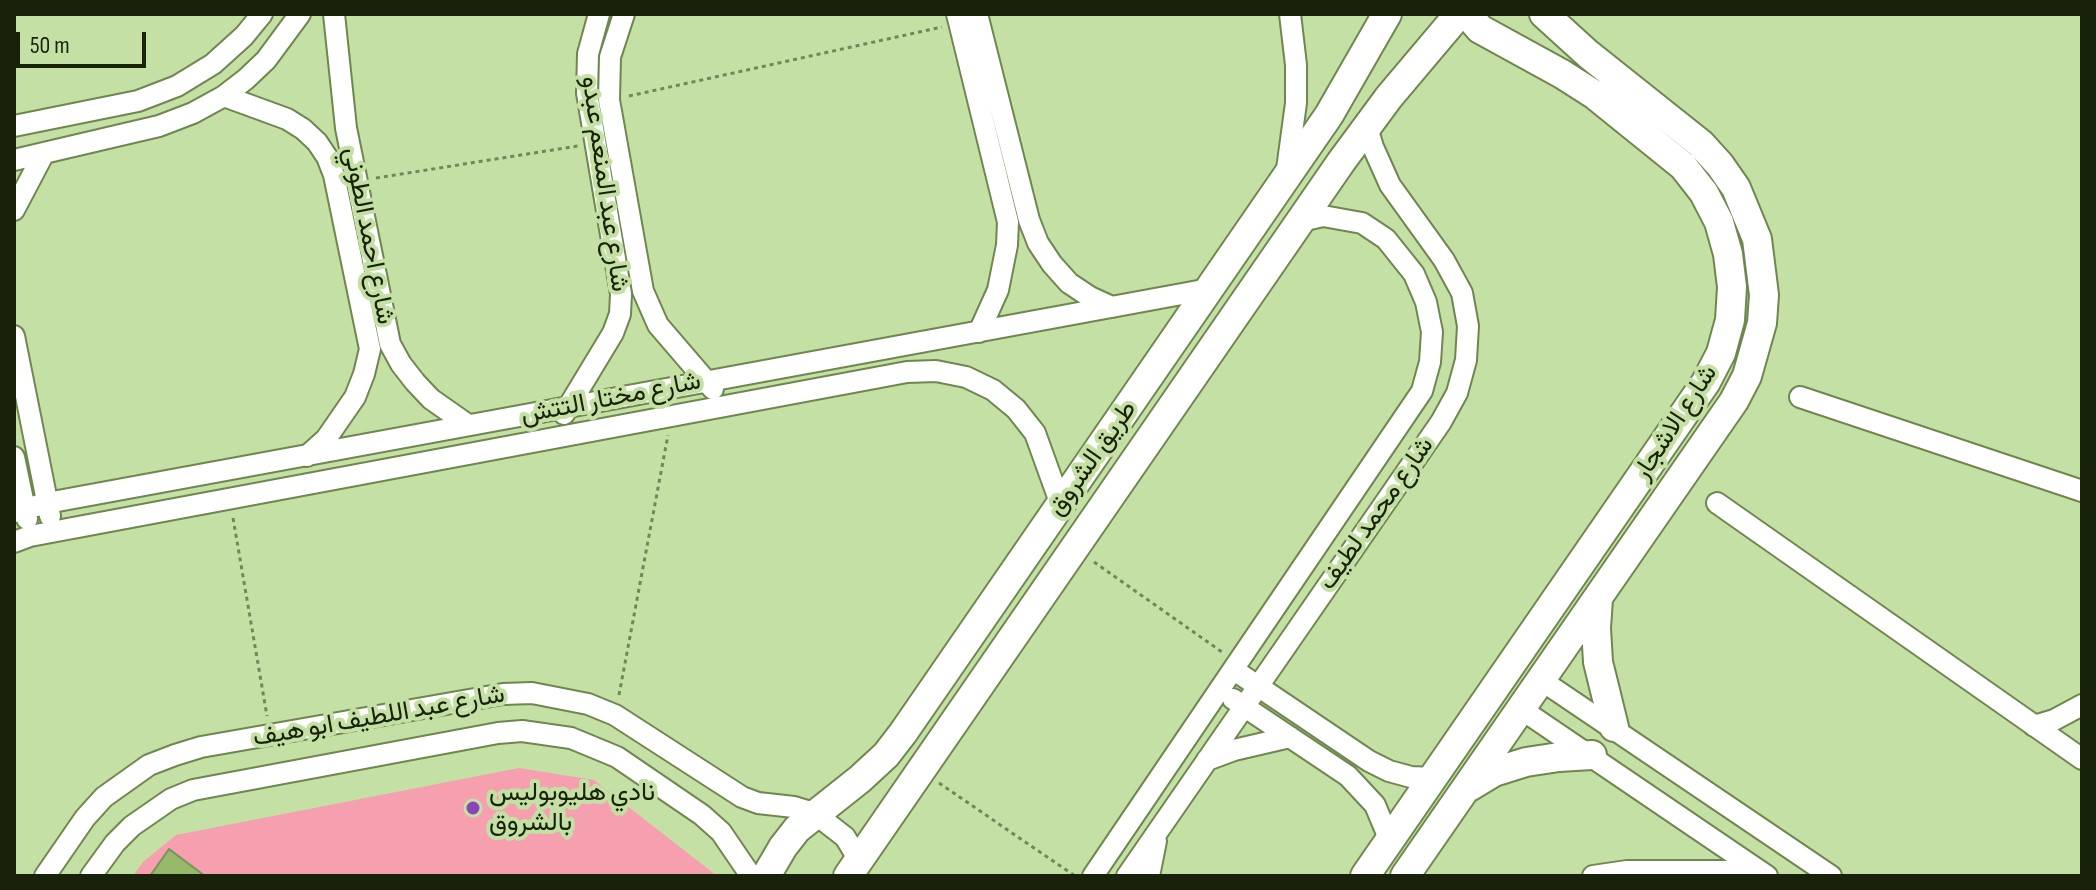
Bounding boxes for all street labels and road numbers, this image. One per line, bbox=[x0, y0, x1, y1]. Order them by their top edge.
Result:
street label: شارع عبد المنعم عبدو bbox=[573, 74, 635, 294]
street label: شارع احمد الطوني bbox=[336, 145, 400, 327]
street label: شارع الاشجار bbox=[1627, 360, 1725, 486]
street label: شارع مختار التتش bbox=[518, 366, 704, 432]
street label: طريق الشروق bbox=[1042, 395, 1144, 523]
street label: شارع محمد لطيف bbox=[1313, 432, 1441, 596]
street label: شارع عبد اللطيف ابو هيف bbox=[251, 679, 507, 755]

